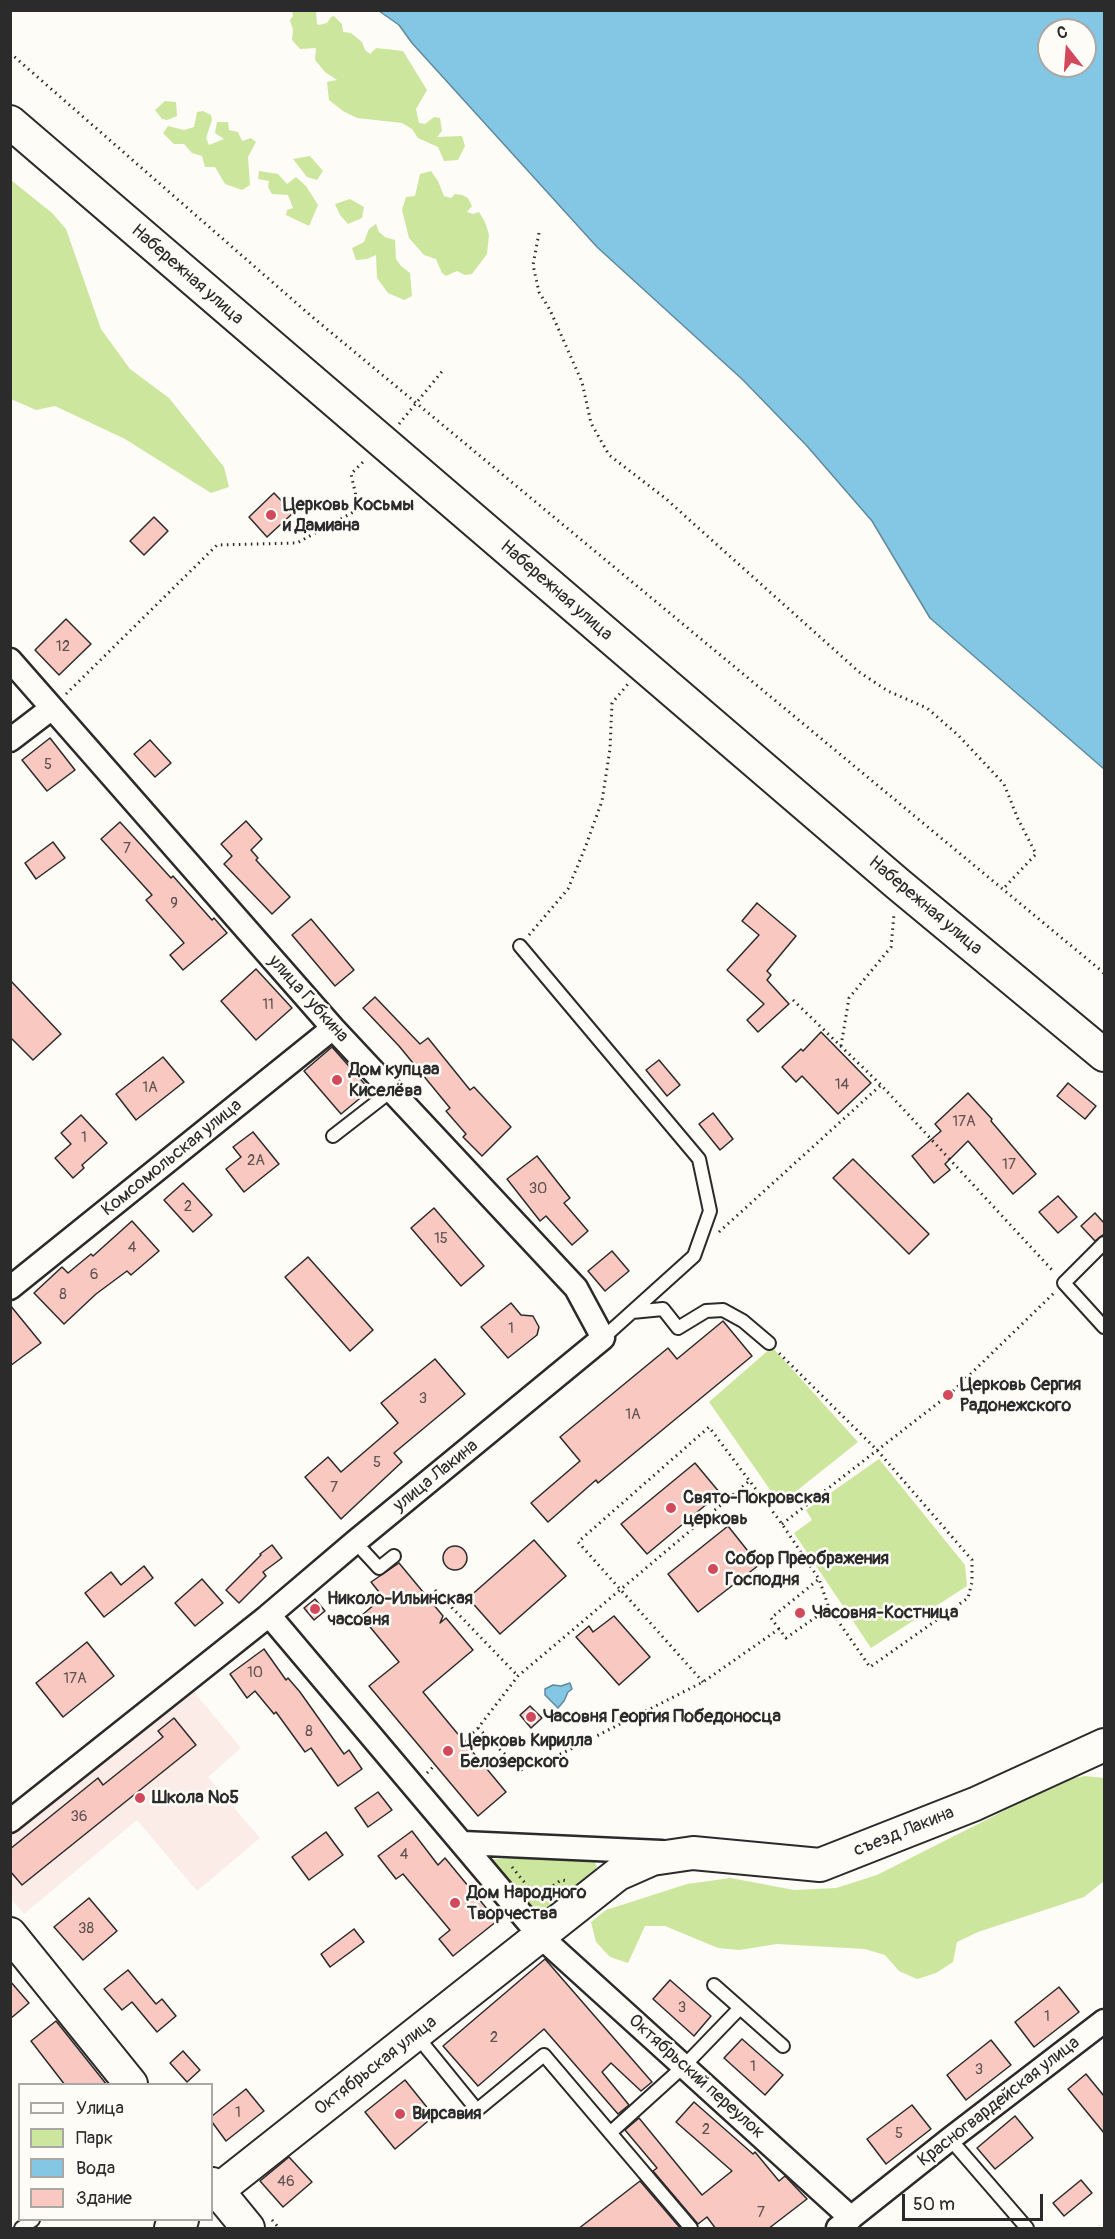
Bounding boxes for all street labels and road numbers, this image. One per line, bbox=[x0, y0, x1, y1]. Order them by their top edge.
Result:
street label: Набережная улица bbox=[126, 220, 248, 330]
street label: Набережная улица bbox=[495, 536, 617, 646]
street label: Набережная улица bbox=[864, 852, 986, 960]
street label: улица Губкина bbox=[263, 951, 353, 1047]
street label: Комсомольская улица bbox=[98, 1095, 246, 1221]
street label: улица Лакина bbox=[389, 1435, 483, 1517]
street label: съезд Лакина bbox=[851, 1802, 957, 1862]
street label: Октябрьский переулок bbox=[623, 2010, 769, 2144]
street label: Октябрьская улица bbox=[311, 2012, 441, 2120]
street label: Красногвардейская улица bbox=[914, 2032, 1084, 2172]

